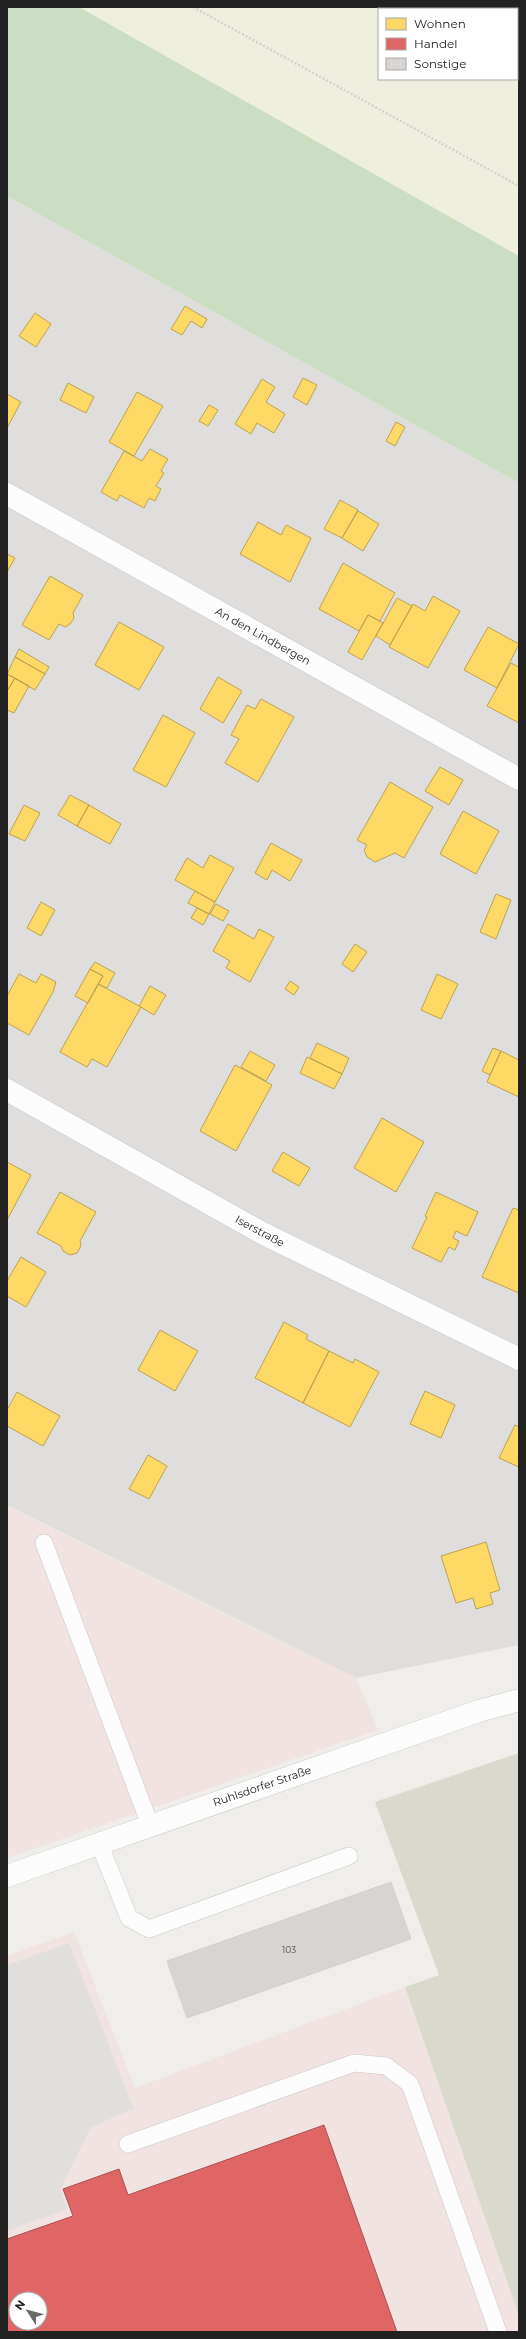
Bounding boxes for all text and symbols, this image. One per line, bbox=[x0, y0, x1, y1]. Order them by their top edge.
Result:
legend bbox=[378, 8, 518, 80]
text: Wohnen bbox=[414, 16, 466, 31]
text: Handel bbox=[414, 36, 458, 51]
text: Sonstige bbox=[414, 56, 466, 71]
street label: An den Lindbergen bbox=[213, 604, 313, 668]
street label: Iserstraße bbox=[233, 1212, 287, 1250]
street label: Ruhlsdorfer Straße bbox=[211, 1762, 313, 1809]
house number: 103 bbox=[282, 1944, 296, 1955]
north arrow bbox=[8, 2291, 48, 2331]
text: N bbox=[12, 2297, 28, 2313]

